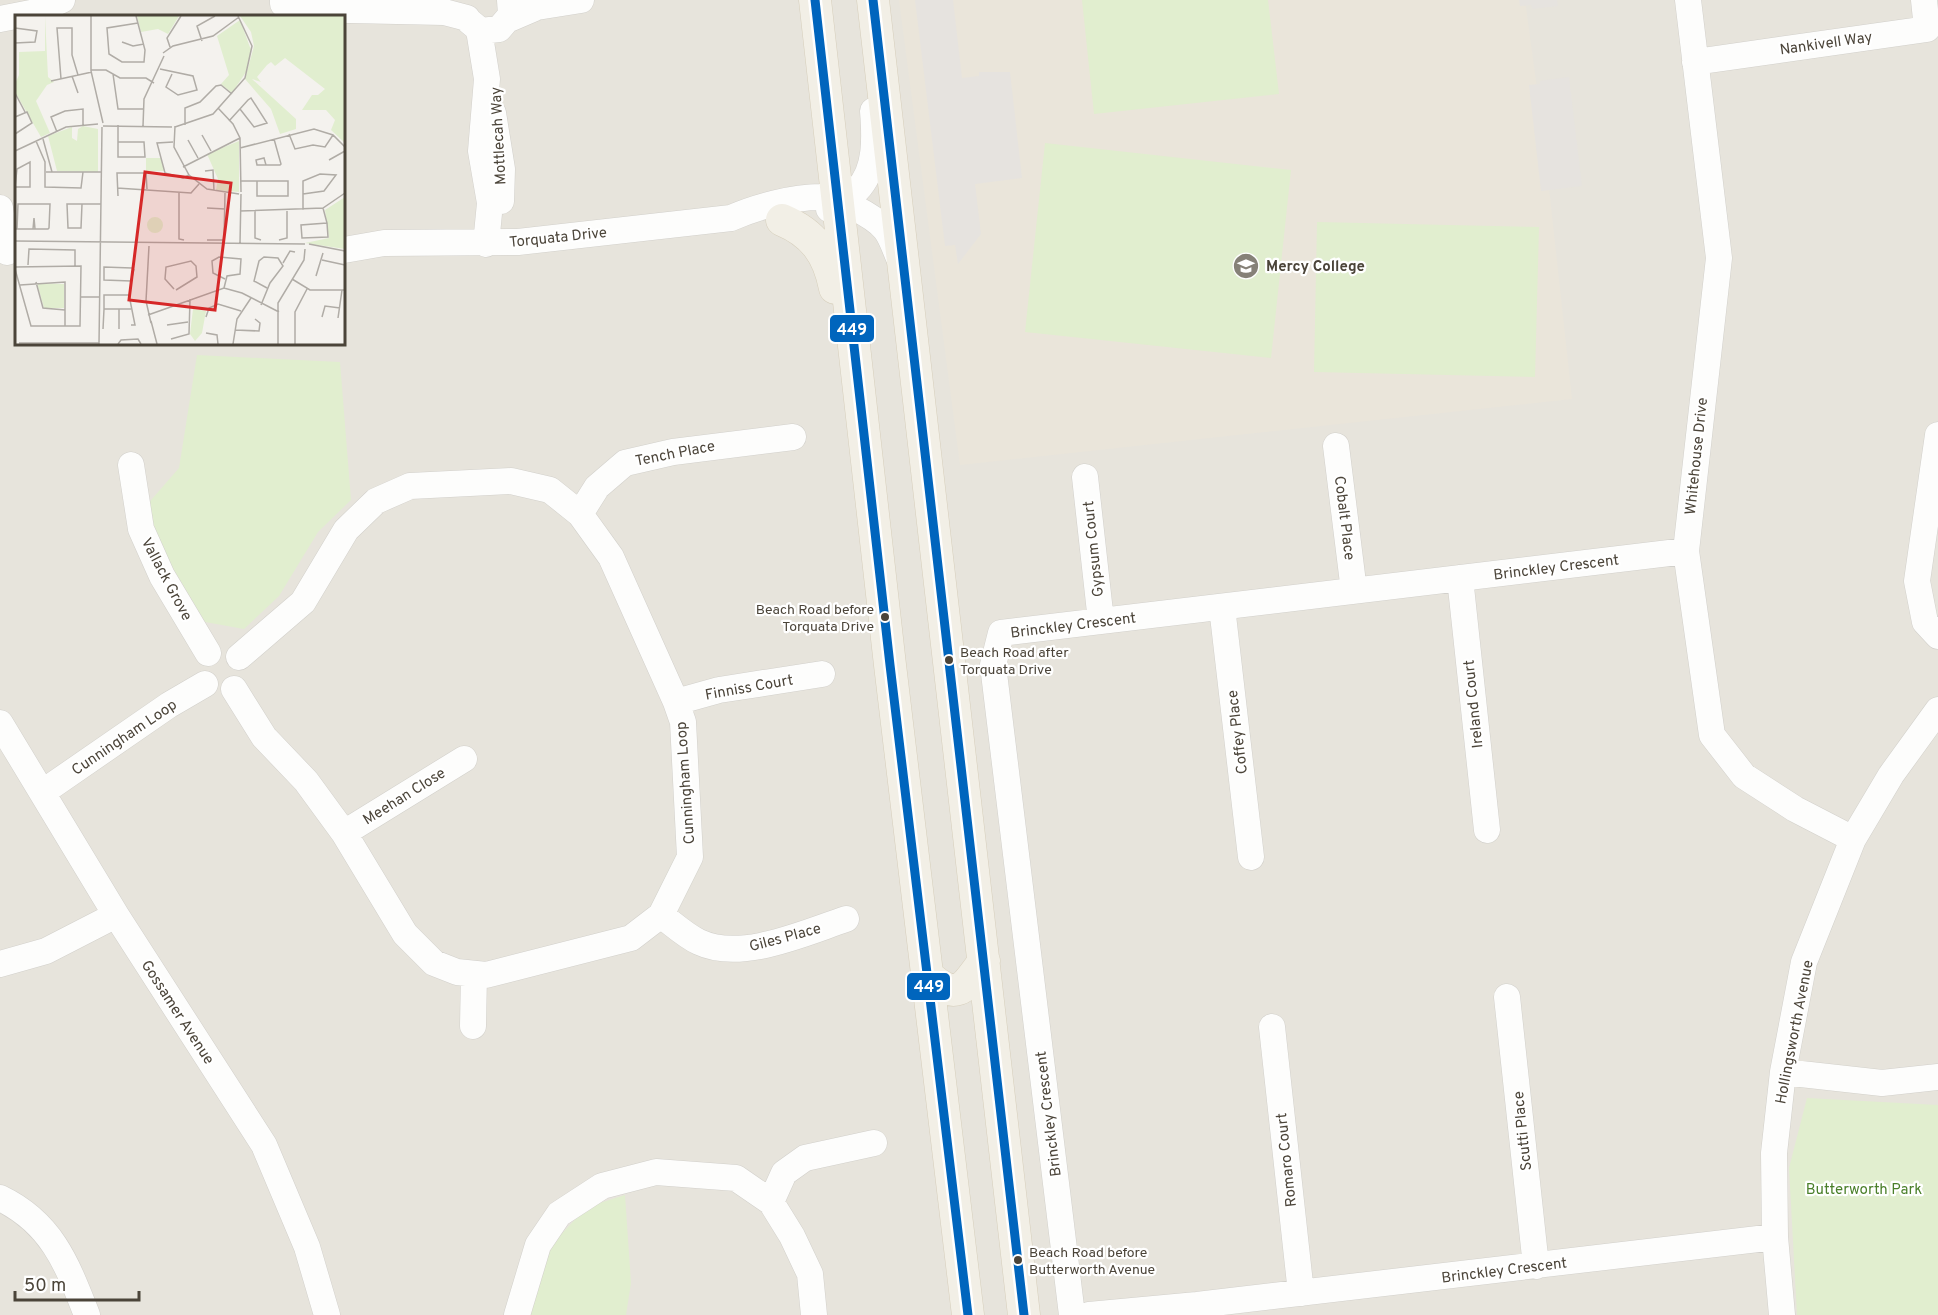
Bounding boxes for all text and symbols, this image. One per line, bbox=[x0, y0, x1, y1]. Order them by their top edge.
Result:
inset map bbox=[15, 15, 345, 345]
street label: Nankivell Way bbox=[1779, 29, 1874, 60]
street label: Mottlecah Way bbox=[487, 86, 512, 186]
street label: Torquata Drive bbox=[508, 224, 608, 253]
school or university icon: Mercy College bbox=[1231, 251, 1261, 281]
place label: Mercy College bbox=[1266, 258, 1365, 277]
line badge: 449 bbox=[829, 314, 875, 343]
text: 449 bbox=[837, 321, 867, 341]
street label: Whitehouse Drive bbox=[1682, 397, 1713, 516]
street label: Tench Place bbox=[634, 437, 717, 472]
street label: Cobalt Place bbox=[1329, 475, 1358, 562]
street label: Gypsum Court bbox=[1080, 500, 1109, 598]
street label: Vallack Grove bbox=[136, 535, 196, 624]
street label: Brinckley Crescent bbox=[1492, 551, 1620, 586]
place label: Beach Road before Torquata Drive bbox=[756, 602, 874, 636]
street label: Brinckley Crescent bbox=[1009, 609, 1137, 644]
marker: Beach Road before Torquata Drive bbox=[879, 611, 891, 623]
place label: Beach Road after Torquata Drive bbox=[960, 645, 1069, 679]
marker: Beach Road after Torquata Drive bbox=[943, 654, 955, 666]
street label: Ireland Court bbox=[1460, 659, 1489, 749]
street label: Finniss Court bbox=[704, 671, 795, 706]
street label: Coffey Place bbox=[1224, 689, 1253, 775]
street label: Cunningham Loop bbox=[69, 696, 181, 780]
street label: Cunningham Loop bbox=[673, 721, 700, 845]
street label: Meehan Close bbox=[360, 764, 450, 830]
street label: Giles Place bbox=[747, 920, 823, 957]
street label: Gossamer Avenue bbox=[136, 957, 218, 1069]
street label: Hollingsworth Avenue bbox=[1772, 959, 1819, 1106]
line badge: 449 bbox=[906, 972, 951, 1001]
text: 449 bbox=[914, 978, 944, 998]
street label: Brinckley Crescent bbox=[1032, 1050, 1067, 1178]
street label: Scutti Place bbox=[1510, 1090, 1537, 1172]
street label: Romaro Court bbox=[1273, 1112, 1302, 1208]
park label: Butterworth Park bbox=[1806, 1181, 1922, 1200]
place label: Beach Road before Butterworth Avenue bbox=[1029, 1245, 1155, 1279]
marker: Beach Road before Butterworth Avenue bbox=[1012, 1254, 1024, 1266]
street label: Brinckley Crescent bbox=[1440, 1254, 1568, 1289]
scale bar bbox=[15, 1264, 140, 1302]
text: 50 m bbox=[24, 1275, 66, 1298]

